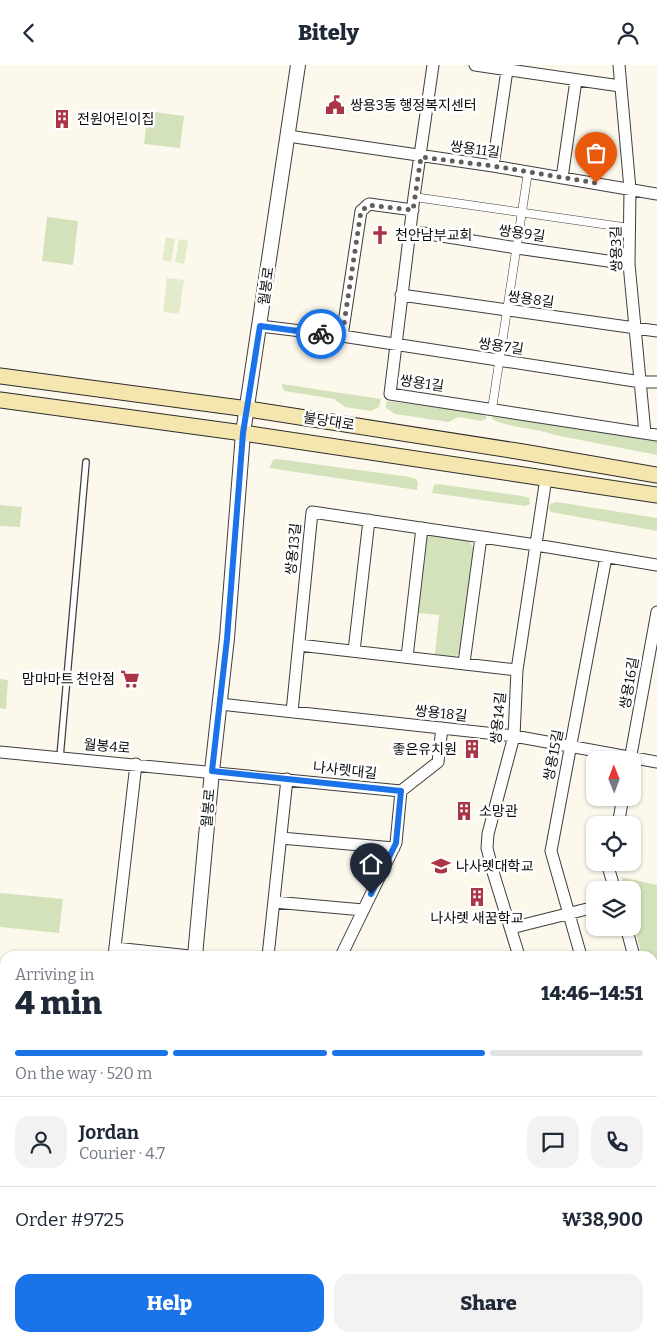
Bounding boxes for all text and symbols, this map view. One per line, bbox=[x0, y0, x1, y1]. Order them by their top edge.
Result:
icon: back bbox=[15, 19, 43, 47]
text: Bitely bbox=[298, 19, 359, 46]
icon: person bbox=[614, 19, 642, 47]
public building icon: 쌍용3동 행정복지센터 bbox=[324, 94, 346, 116]
place label: 쌍용3동 행정복지센터 bbox=[350, 97, 477, 114]
building icon: 전원어린이집 bbox=[51, 108, 73, 130]
place label: 전원어린이집 bbox=[77, 111, 154, 128]
pin bbox=[575, 132, 617, 183]
street label: 쌍용11길 bbox=[449, 138, 501, 161]
icon: bag bbox=[582, 139, 610, 167]
street label: 쌍용9길 bbox=[498, 222, 546, 245]
church icon: 천안남부교회 bbox=[369, 224, 391, 246]
street label: 쌍용3길 bbox=[608, 226, 625, 272]
place label: 천안남부교회 bbox=[395, 227, 472, 244]
street label: 월봉로 bbox=[255, 266, 278, 306]
street label: 쌍용8길 bbox=[506, 288, 555, 311]
courier bbox=[296, 309, 346, 359]
icon: bike bbox=[307, 320, 335, 348]
street label: 쌍용7길 bbox=[477, 335, 525, 358]
street label: 쌍용1길 bbox=[399, 372, 445, 395]
street label: 불당대로 bbox=[302, 409, 356, 434]
street label: 쌍용13길 bbox=[282, 522, 305, 576]
street label: 쌍용16길 bbox=[617, 656, 642, 710]
supermarket icon: 맘마마트 천안점 bbox=[119, 668, 141, 690]
place label: 맘마마트 천안점 bbox=[22, 671, 115, 688]
street label: 쌍용14길 bbox=[487, 691, 510, 745]
street label: 쌍용18길 bbox=[414, 702, 468, 725]
street label: 쌍용15길 bbox=[540, 728, 567, 782]
street label: 월봉4로 bbox=[83, 736, 131, 757]
building icon: 좋은유치원 bbox=[461, 738, 483, 760]
place label: 좋은유치원 bbox=[393, 741, 457, 758]
north arrow bbox=[586, 751, 641, 806]
map controls bbox=[586, 751, 641, 936]
street label: 나사렛대길 bbox=[312, 759, 378, 782]
street label: 월봉로 bbox=[198, 788, 219, 828]
building icon: 소망관 bbox=[453, 800, 475, 822]
place label: 소망관 bbox=[479, 803, 518, 820]
button: locate bbox=[586, 816, 641, 871]
pin bbox=[350, 843, 392, 894]
icon: home bbox=[357, 850, 385, 878]
school or university icon: 나사렛대학교 bbox=[430, 855, 452, 877]
place label: 나사렛대학교 bbox=[456, 858, 533, 875]
button: layers bbox=[586, 881, 641, 936]
building icon: 나사렛 새꿈학교 bbox=[466, 886, 488, 908]
place label: 나사렛 새꿈학교 bbox=[431, 910, 524, 927]
text: Arriving in bbox=[15, 965, 94, 984]
text: 14:46–14:51 bbox=[541, 982, 643, 1005]
text: 4 min bbox=[15, 984, 102, 1022]
text: On the way · 520 m bbox=[15, 1064, 152, 1083]
button: person bbox=[15, 1116, 67, 1168]
button: chat bbox=[527, 1116, 579, 1168]
button: phone bbox=[591, 1116, 643, 1168]
text: Jordan bbox=[79, 1121, 139, 1144]
text: Courier · 4.7 bbox=[79, 1144, 165, 1163]
text: Order #9725 bbox=[15, 1208, 124, 1231]
text: ₩38,900 bbox=[562, 1208, 643, 1231]
button: Help bbox=[15, 1274, 324, 1332]
button: Share bbox=[334, 1274, 643, 1332]

